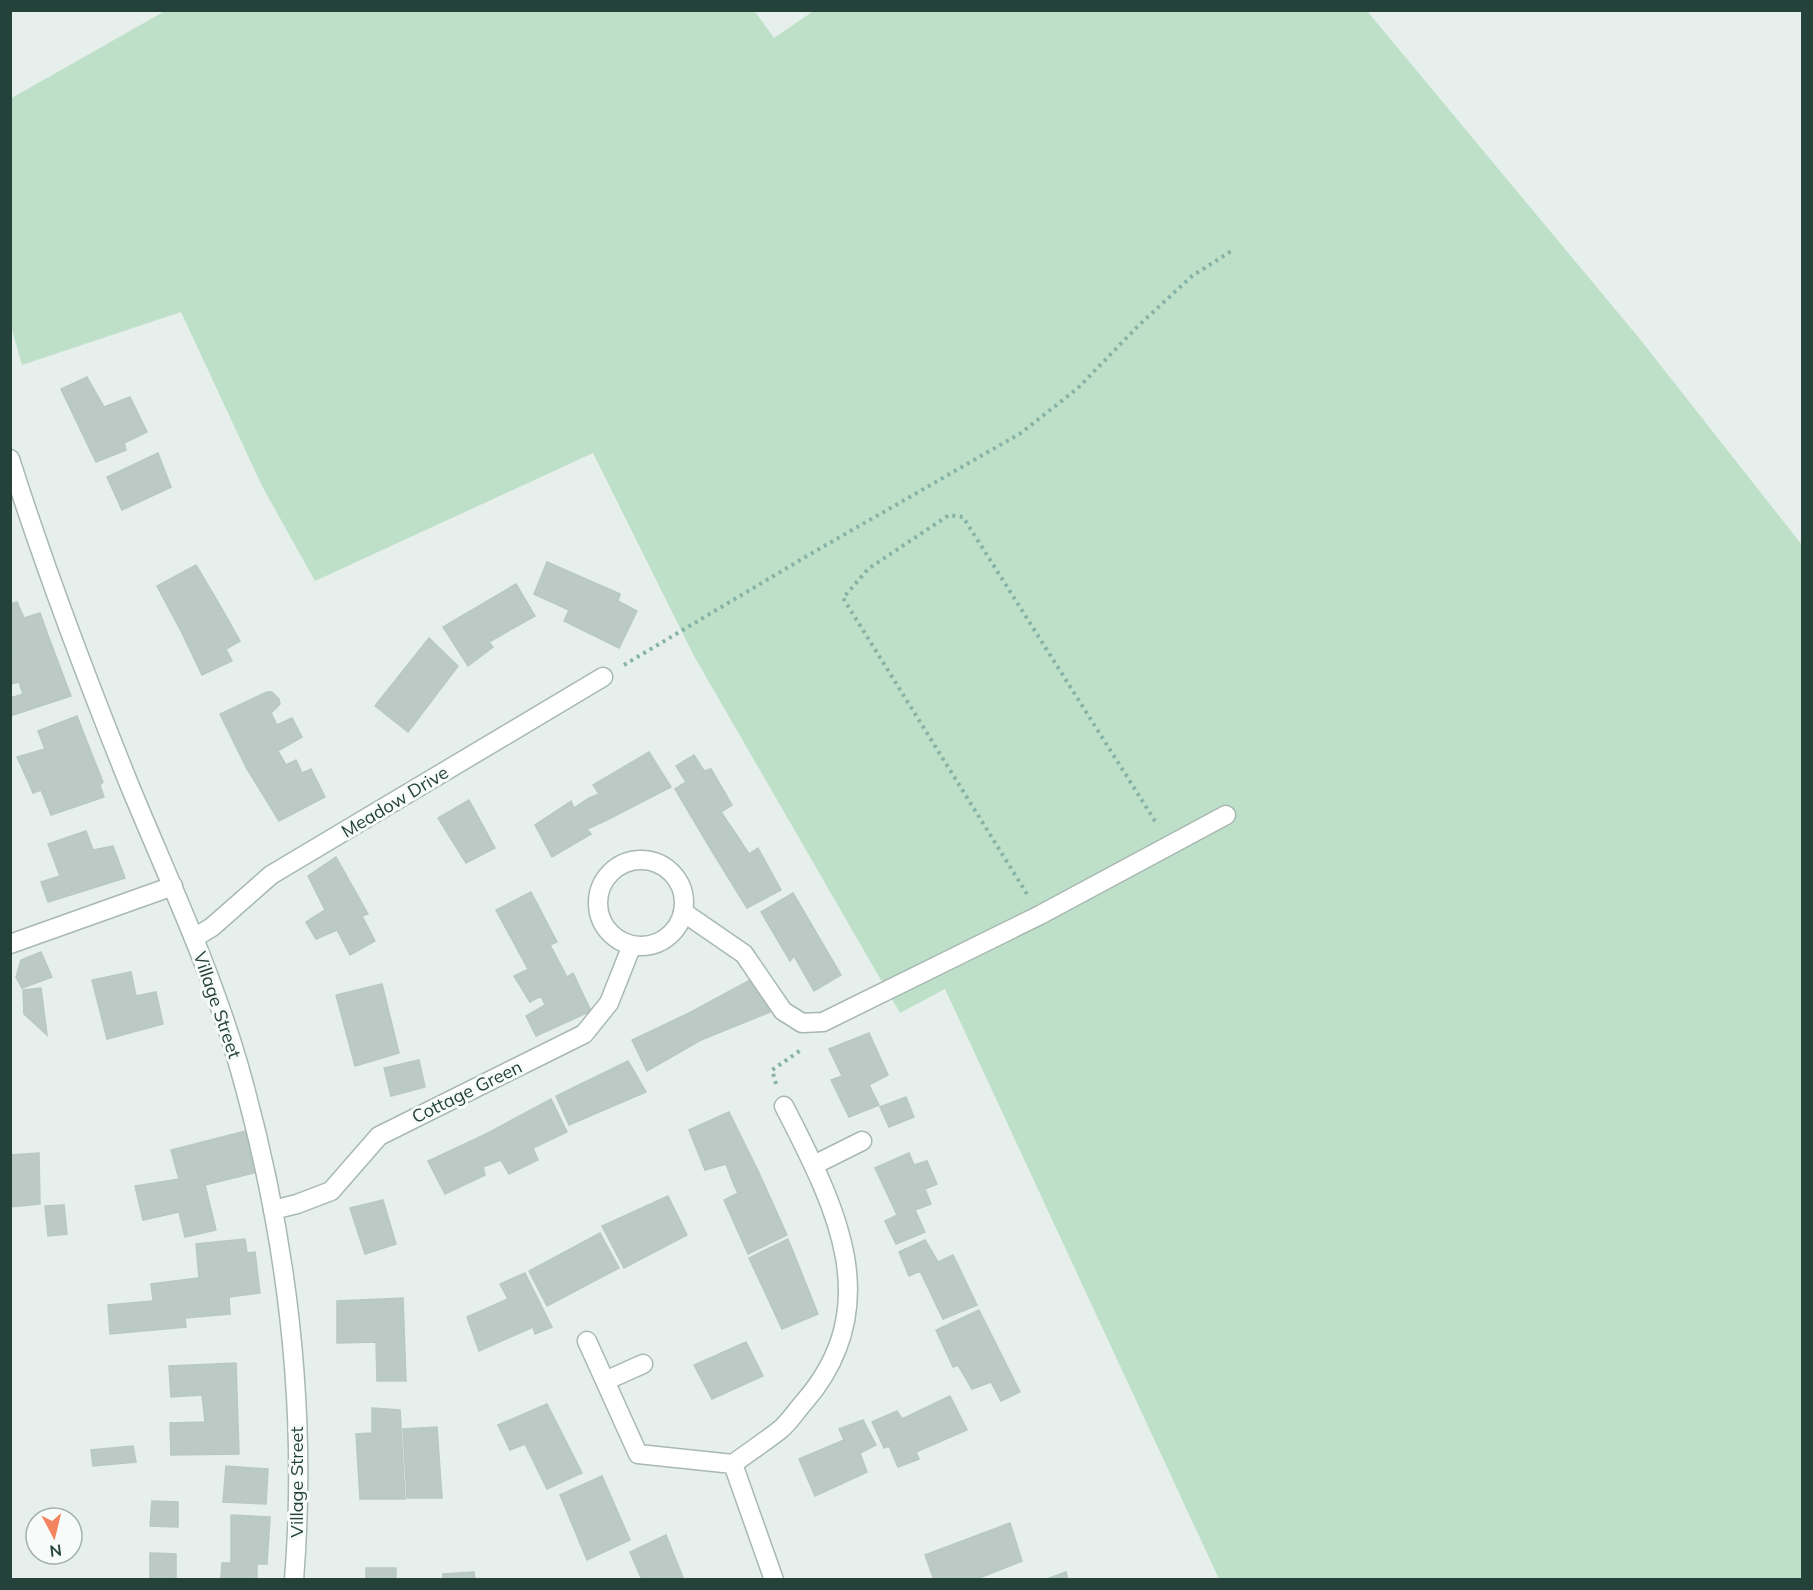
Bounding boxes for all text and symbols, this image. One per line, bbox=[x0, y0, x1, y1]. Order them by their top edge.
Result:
street label: Meadow Drive bbox=[337, 761, 452, 843]
street label: Village Street bbox=[188, 948, 246, 1061]
street label: Cottage Green bbox=[408, 1055, 526, 1128]
street label: Village Street bbox=[285, 1426, 308, 1538]
north arrow bbox=[24, 1506, 84, 1566]
text: N bbox=[49, 1540, 63, 1562]

